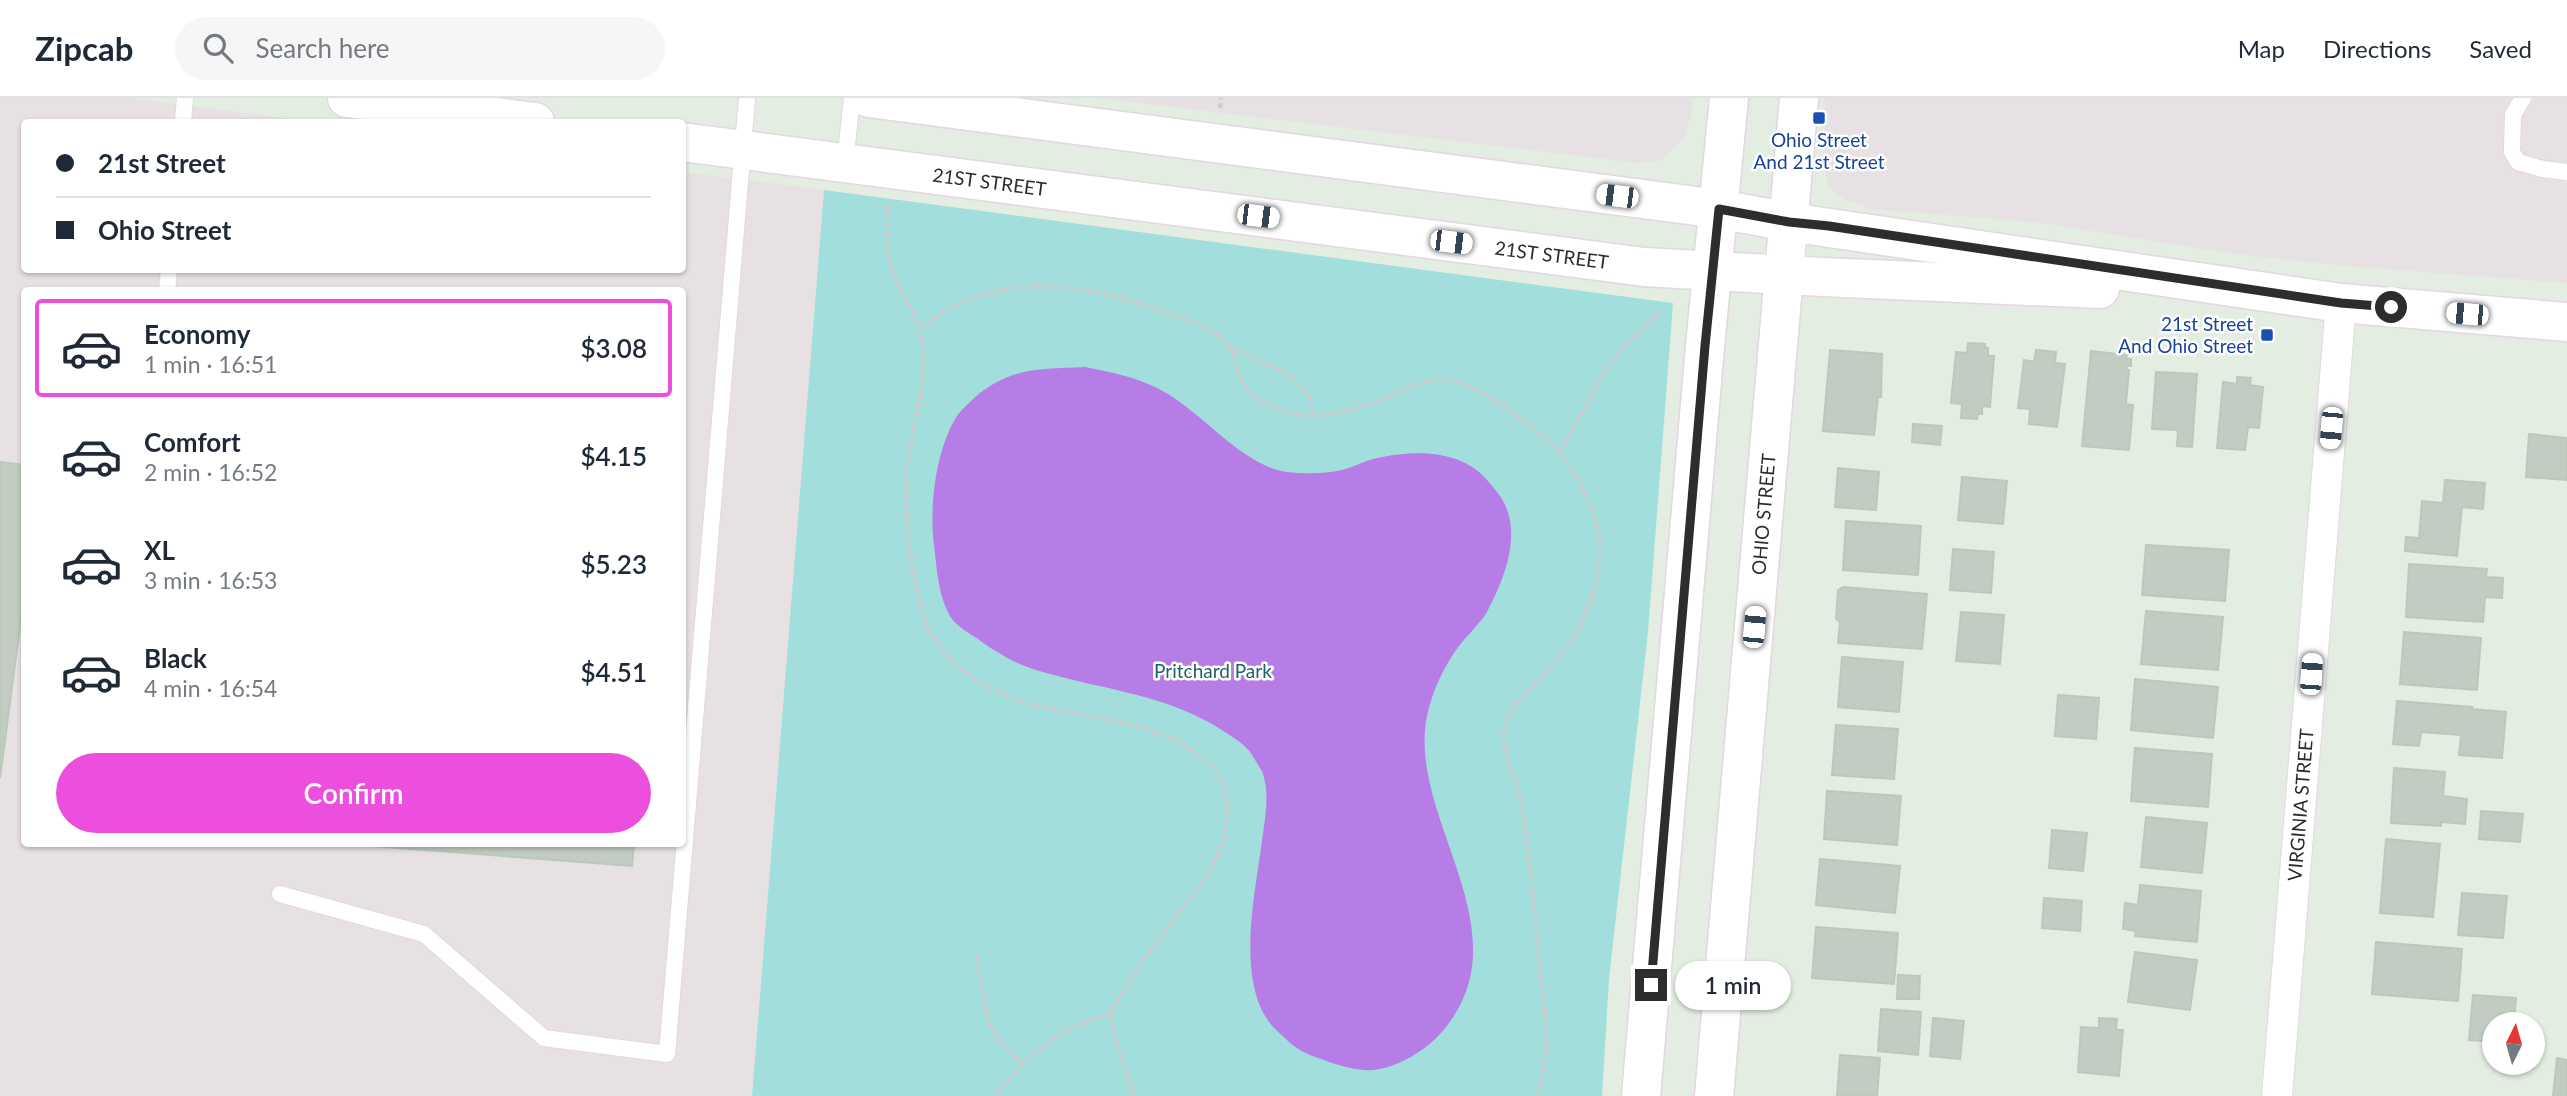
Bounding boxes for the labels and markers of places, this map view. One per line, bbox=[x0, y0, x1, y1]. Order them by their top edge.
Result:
marker: Ohio Street And 21st Street bbox=[1811, 110, 1827, 126]
place label: Ohio Street And 21st Street bbox=[1754, 128, 1885, 173]
place label: 21st Street And Ohio Street bbox=[2118, 312, 2253, 357]
marker: 21st Street And Ohio Street bbox=[2259, 327, 2275, 343]

